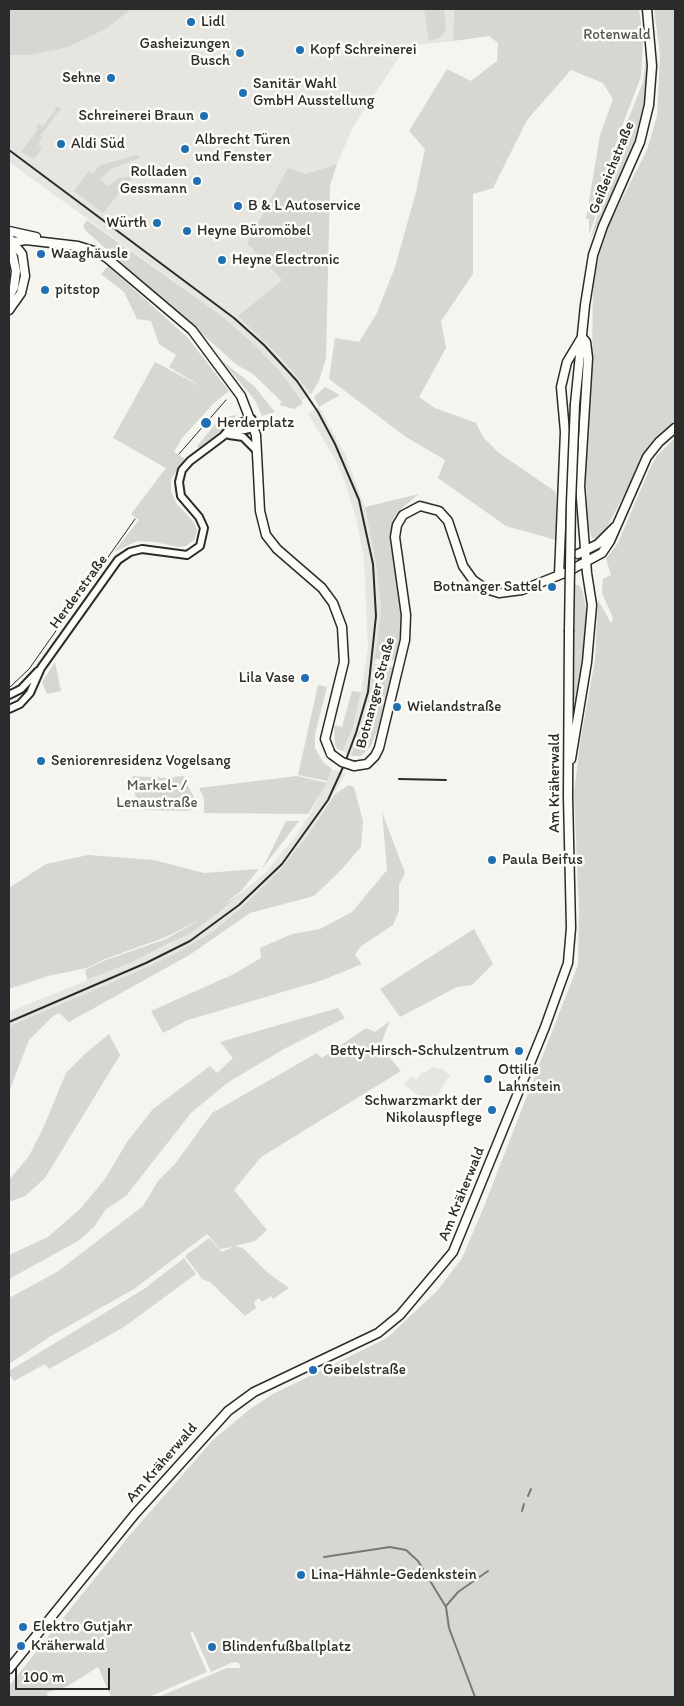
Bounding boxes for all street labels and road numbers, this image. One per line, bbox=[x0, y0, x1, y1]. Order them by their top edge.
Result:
street label: Geißeichstraße bbox=[585, 119, 639, 217]
street label: Herderstraße bbox=[46, 552, 112, 632]
street label: Botnanger Straße bbox=[352, 635, 400, 751]
street label: Am Kräherwald bbox=[546, 733, 564, 833]
street label: Am Kräherwald bbox=[435, 1144, 489, 1244]
street label: Am Kräherwald bbox=[123, 1420, 201, 1506]

